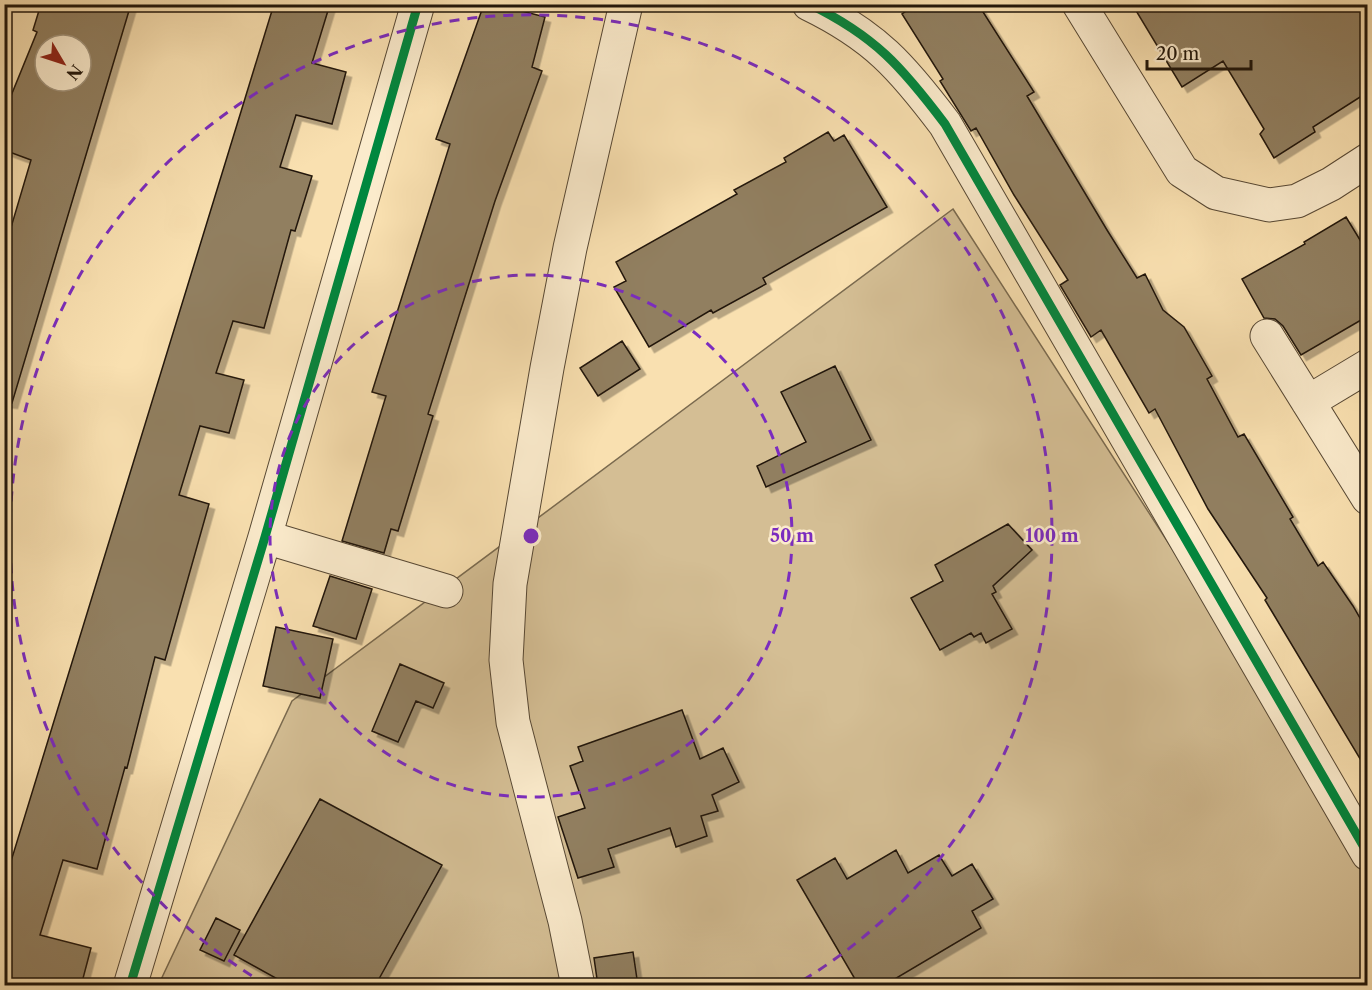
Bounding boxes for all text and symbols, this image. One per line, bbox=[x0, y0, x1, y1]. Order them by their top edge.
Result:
north arrow bbox=[33, 33, 93, 93]
scale bar bbox=[1147, 33, 1250, 71]
text: 20 m bbox=[1156, 43, 1200, 65]
text: N bbox=[62, 61, 87, 84]
text: 50 m bbox=[770, 525, 814, 547]
text: 100 m bbox=[1025, 525, 1079, 547]
centre of rings bbox=[521, 526, 541, 546]

